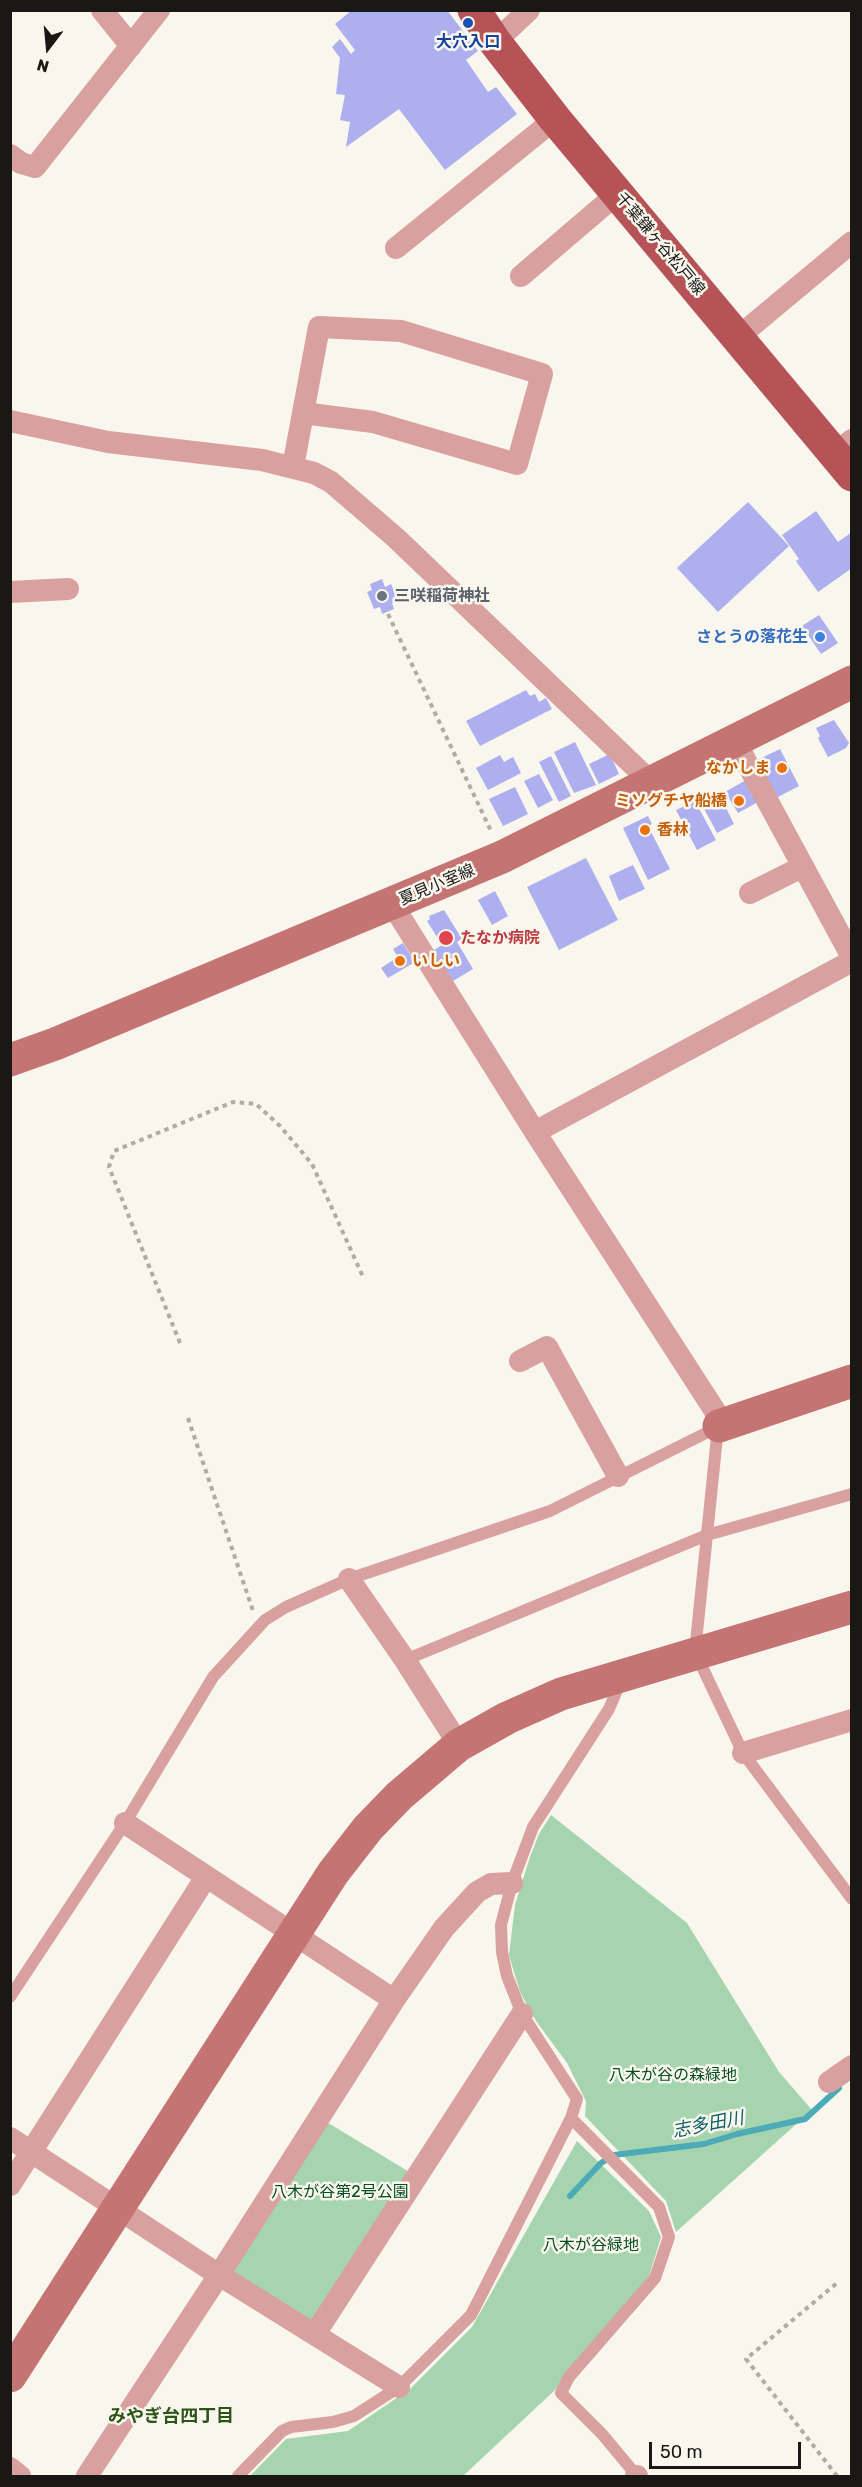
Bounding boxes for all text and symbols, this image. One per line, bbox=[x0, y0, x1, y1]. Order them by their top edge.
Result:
marker: 大穴入口 bbox=[461, 16, 475, 30]
north arrow bbox=[18, 18, 78, 78]
place label: 大穴入口 bbox=[436, 32, 500, 52]
text: N bbox=[35, 55, 51, 77]
street label: 千葉鎌ヶ谷松戸線 bbox=[612, 189, 708, 299]
place label: 三咲稲荷神社 bbox=[394, 586, 490, 606]
marker: 三咲稲荷神社 bbox=[375, 589, 389, 603]
place label: さとうの落花生 bbox=[696, 627, 808, 647]
marker: さとうの落花生 bbox=[813, 630, 827, 644]
place label: なかしま bbox=[706, 758, 770, 778]
marker: なかしま bbox=[775, 761, 789, 775]
place label: ミソグチヤ船橋 bbox=[615, 791, 727, 811]
marker: ミソグチヤ船橋 bbox=[732, 794, 746, 808]
place label: 香林 bbox=[657, 820, 689, 840]
marker: 香林 bbox=[638, 823, 652, 837]
street label: 夏見小室線 bbox=[396, 861, 478, 909]
place label: たなか病院 bbox=[460, 928, 540, 948]
marker: たなか病院 bbox=[437, 929, 455, 947]
place label: いしい bbox=[412, 951, 460, 971]
marker: いしい bbox=[393, 954, 407, 968]
park label: 八木が谷の森緑地 bbox=[609, 2065, 737, 2085]
water label: 志多田川 bbox=[671, 2108, 745, 2142]
park label: 八木が谷第2号公園 bbox=[271, 2182, 409, 2202]
park label: 八木が谷緑地 bbox=[543, 2235, 639, 2255]
district label: みやぎ台四丁目 bbox=[108, 2406, 234, 2428]
scale bar bbox=[652, 2430, 804, 2468]
text: 50 m bbox=[660, 2441, 703, 2463]

